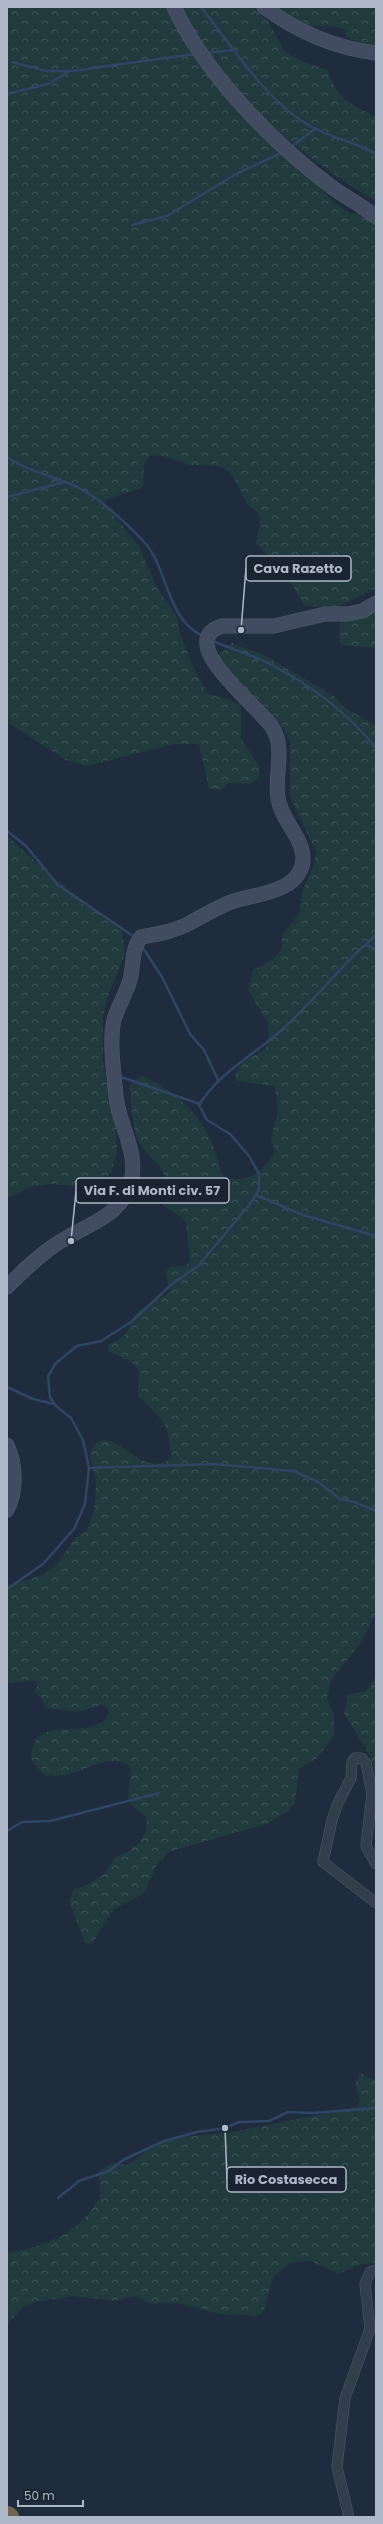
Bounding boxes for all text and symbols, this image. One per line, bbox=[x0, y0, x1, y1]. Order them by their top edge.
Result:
callout: Cava Razetto bbox=[246, 556, 351, 581]
text: Cava Razetto bbox=[253, 559, 343, 578]
callout: Via F. di Monti civ. 57 bbox=[76, 1178, 229, 1203]
text: Via F. di Monti civ. 57 bbox=[84, 1181, 220, 1200]
callout: Rio Costasecca bbox=[227, 2167, 346, 2192]
text: Rio Costasecca bbox=[235, 2170, 338, 2189]
scale bar bbox=[18, 2482, 83, 2508]
text: 50 m bbox=[24, 2487, 55, 2504]

